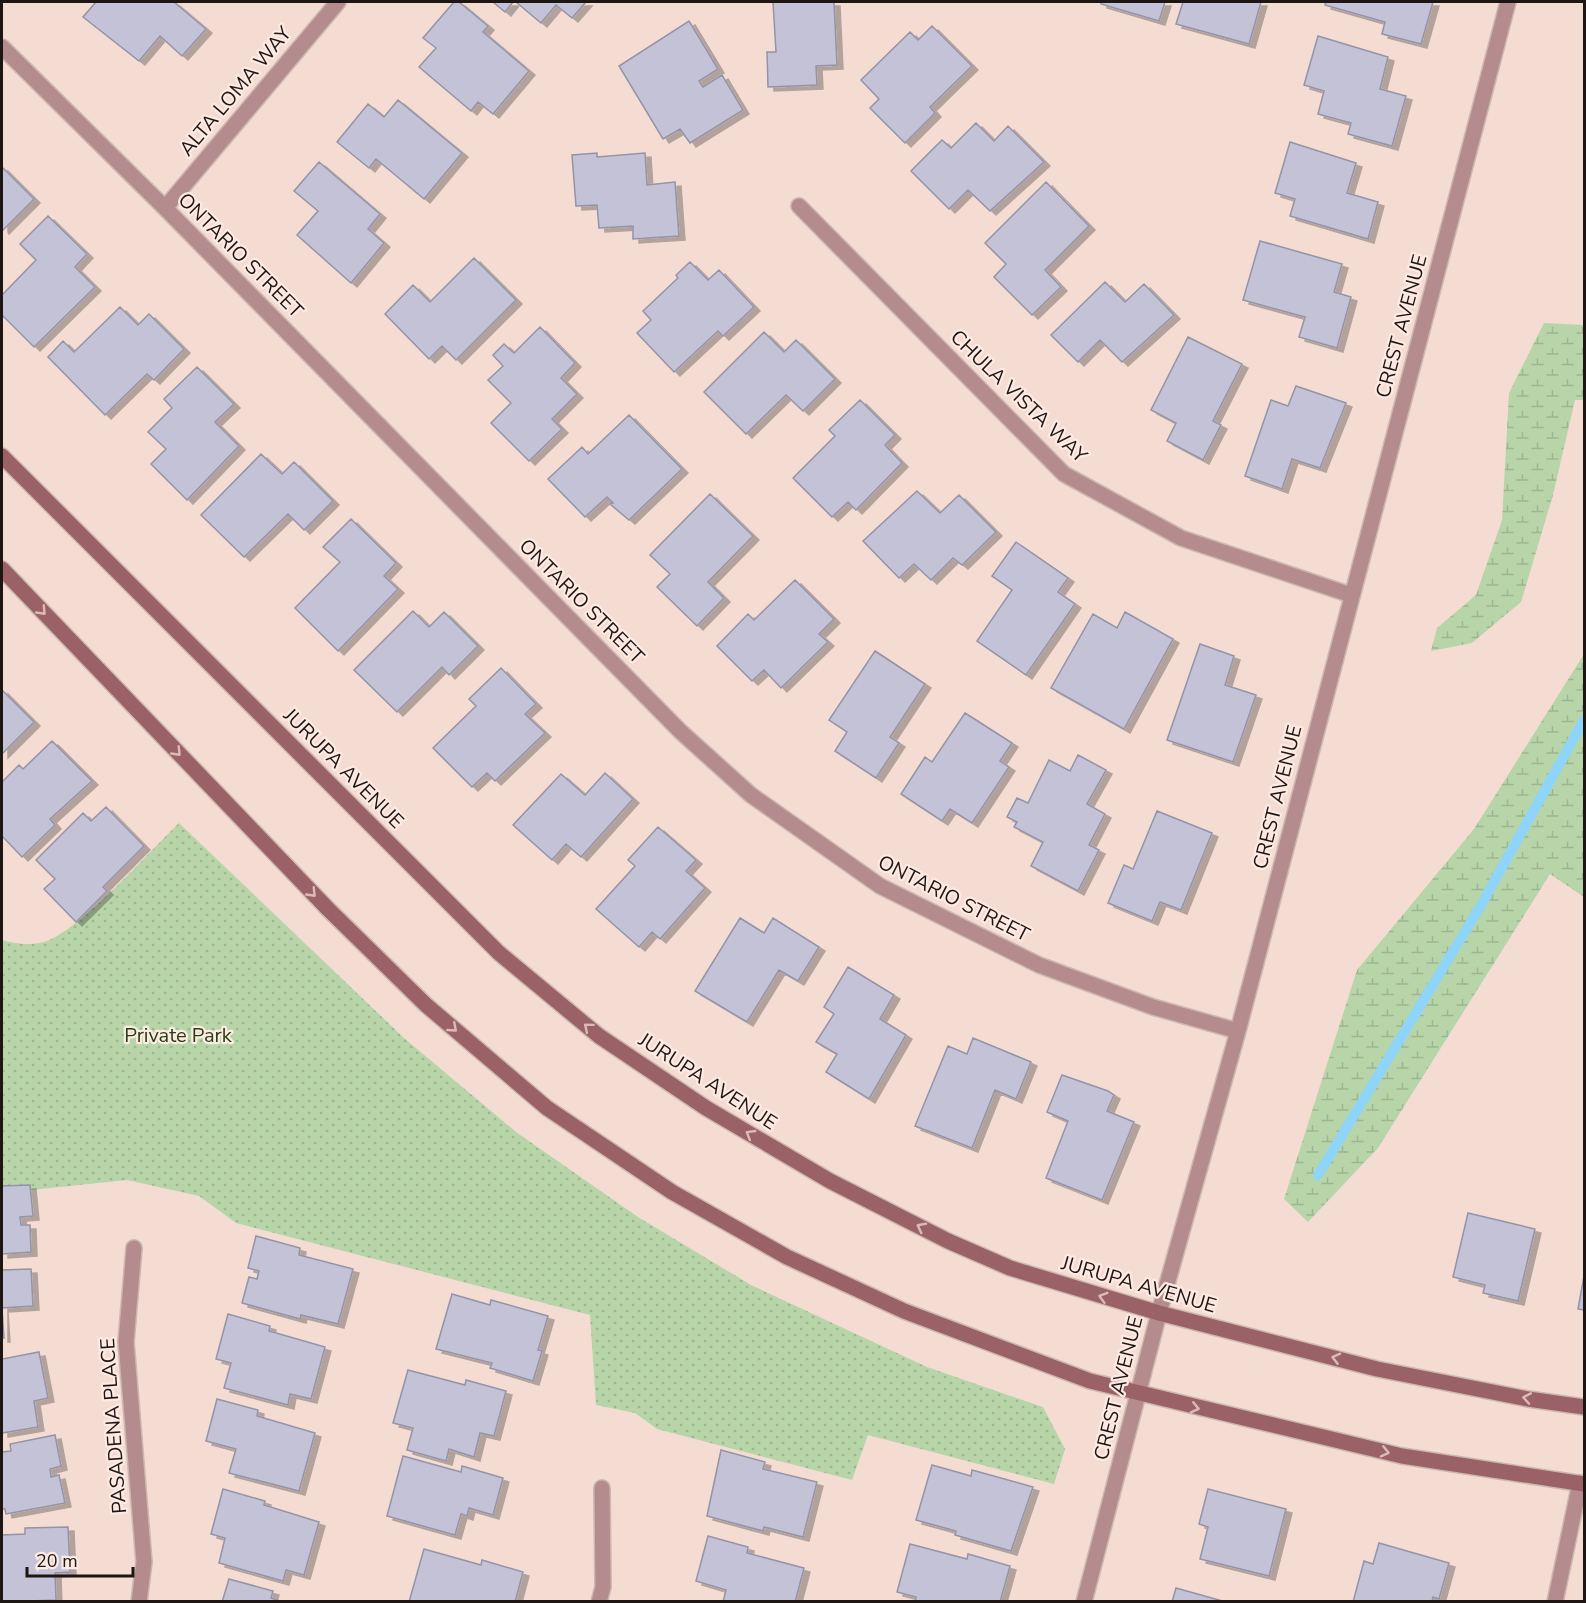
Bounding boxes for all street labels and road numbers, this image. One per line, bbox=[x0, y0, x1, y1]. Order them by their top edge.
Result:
street label: ALTA LOMA WAY bbox=[173, 20, 298, 162]
street label: ONTARIO STREET bbox=[172, 187, 309, 324]
street label: CREST AVENUE bbox=[1369, 251, 1434, 401]
street label: CHULA VISTA WAY bbox=[944, 324, 1094, 470]
street label: ONTARIO STREET bbox=[513, 533, 650, 670]
street label: JURUPA AVENUE bbox=[277, 702, 410, 834]
street label: CREST AVENUE bbox=[1247, 722, 1308, 872]
street label: ONTARIO STREET bbox=[873, 849, 1034, 948]
street label: JURUPA AVENUE bbox=[632, 1026, 782, 1136]
street label: JURUPA AVENUE bbox=[1057, 1249, 1219, 1319]
street label: CREST AVENUE bbox=[1088, 1313, 1149, 1463]
street label: PASADENA PLACE bbox=[94, 1337, 133, 1515]

